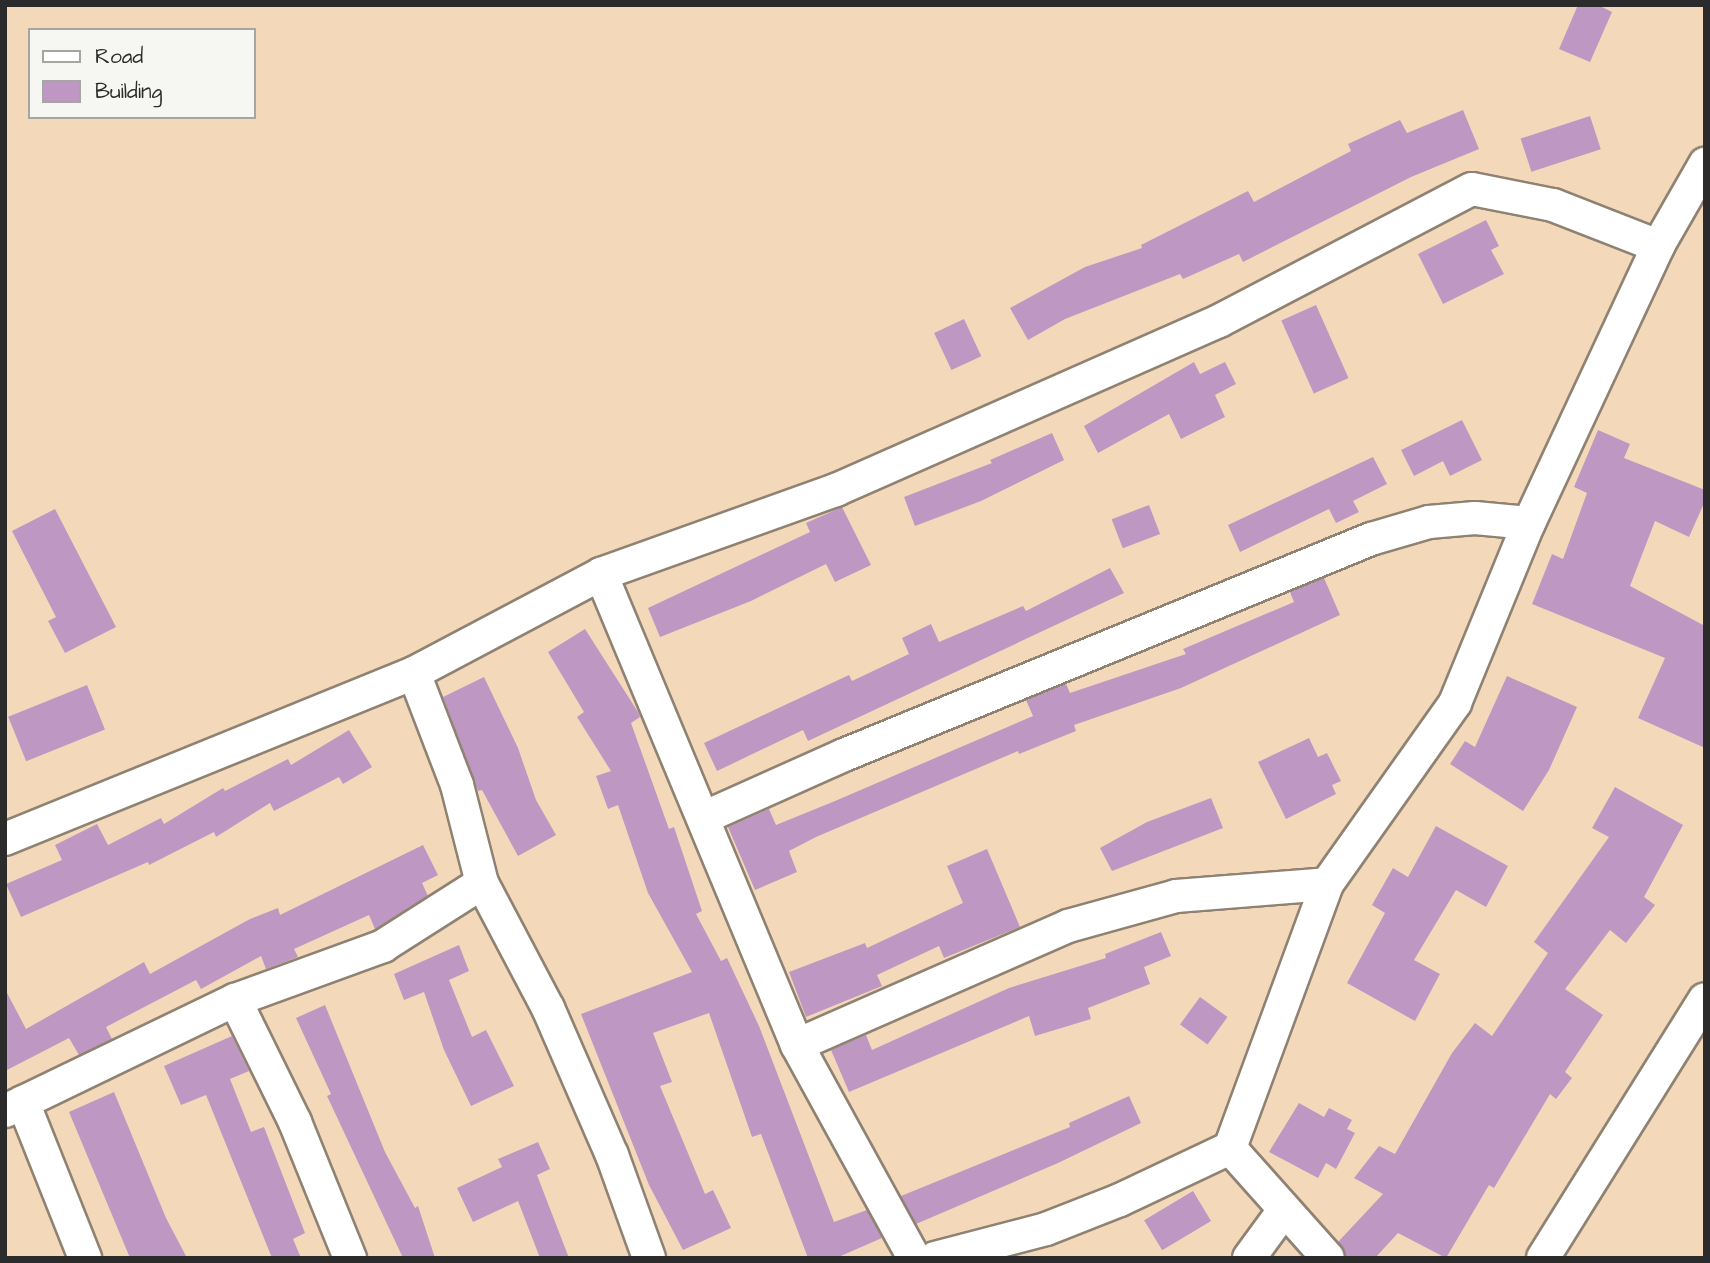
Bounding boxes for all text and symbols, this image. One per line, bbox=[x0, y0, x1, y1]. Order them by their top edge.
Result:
legend bbox=[28, 28, 256, 119]
text: Road bbox=[95, 42, 143, 71]
text: Building bbox=[95, 77, 162, 106]

